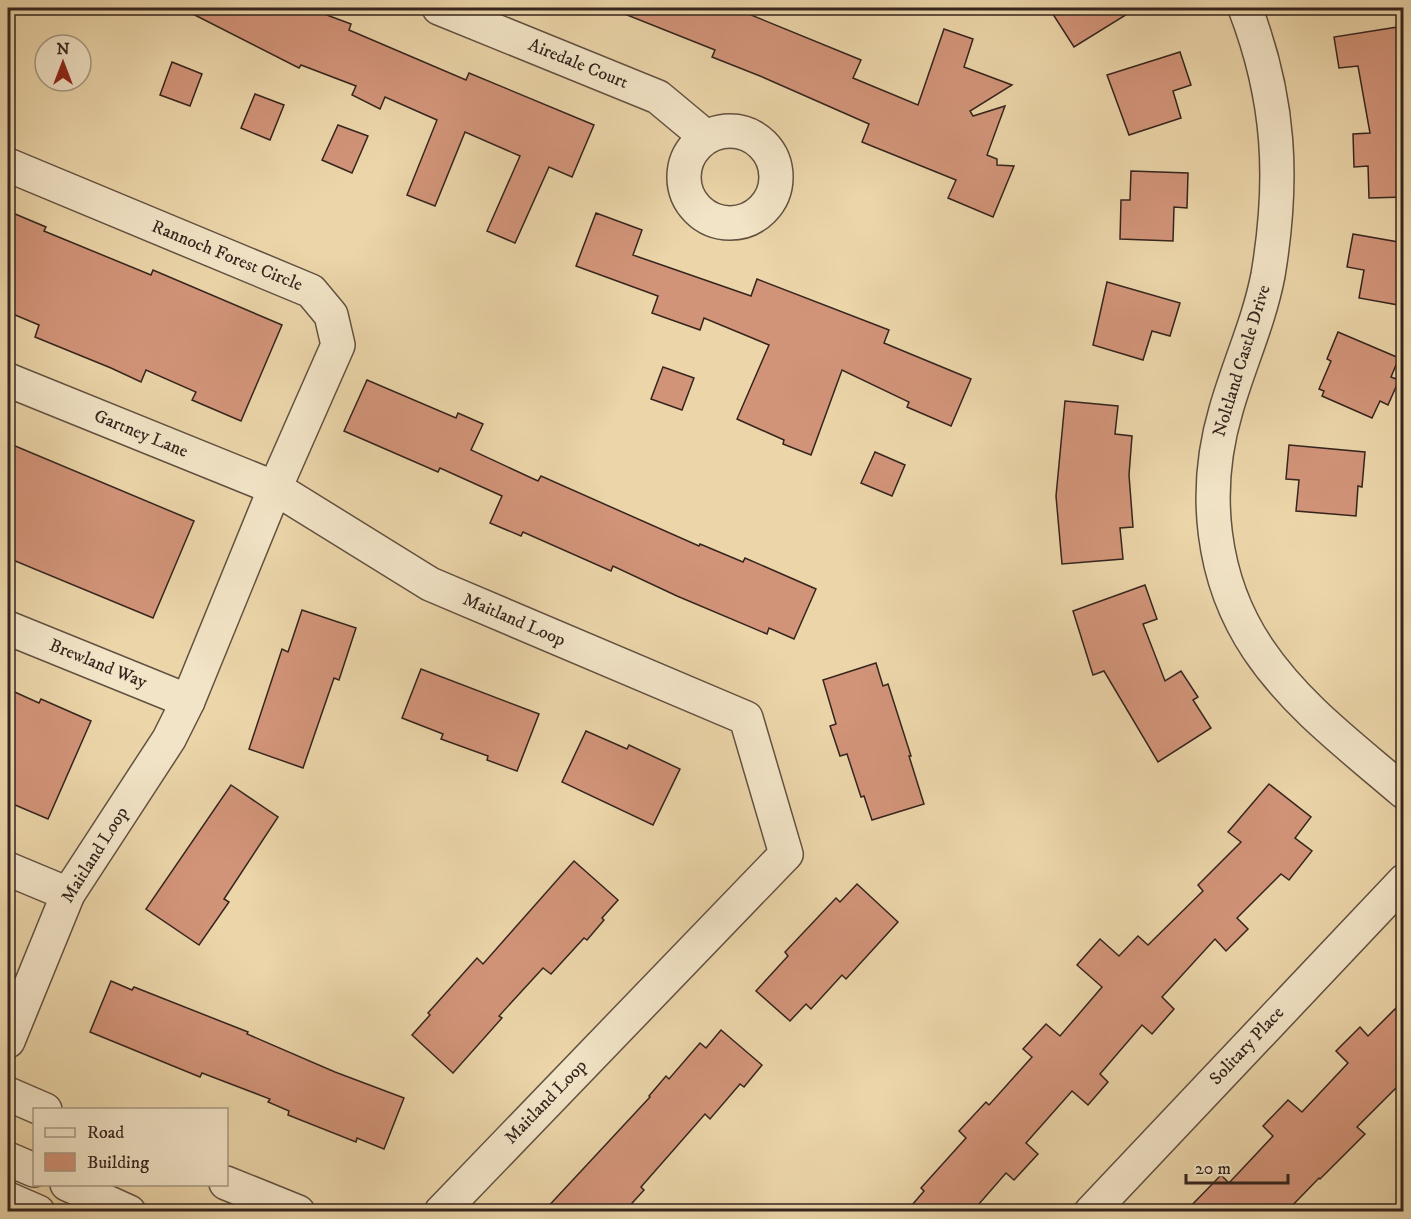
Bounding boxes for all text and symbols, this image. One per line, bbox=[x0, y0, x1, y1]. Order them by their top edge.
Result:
north arrow bbox=[33, 33, 93, 93]
street label: Airedale Court bbox=[525, 34, 631, 94]
text: N bbox=[56, 39, 70, 59]
street label: Rannoch Forest Circle bbox=[148, 216, 306, 296]
street label: Noltland Castle Drive bbox=[1208, 282, 1276, 440]
street label: Gartney Lane bbox=[91, 405, 191, 463]
street label: Maitland Loop bbox=[459, 589, 569, 651]
street label: Brewland Way bbox=[46, 634, 150, 694]
street label: Maitland Loop bbox=[57, 803, 133, 907]
street label: Solitary Place bbox=[1205, 1002, 1289, 1090]
street label: Maitland Loop bbox=[500, 1055, 592, 1149]
legend bbox=[33, 1108, 228, 1186]
text: Road bbox=[87, 1122, 124, 1144]
scale bar bbox=[1186, 1147, 1288, 1185]
text: Building bbox=[87, 1152, 149, 1174]
text: 20 m bbox=[1195, 1158, 1231, 1180]

